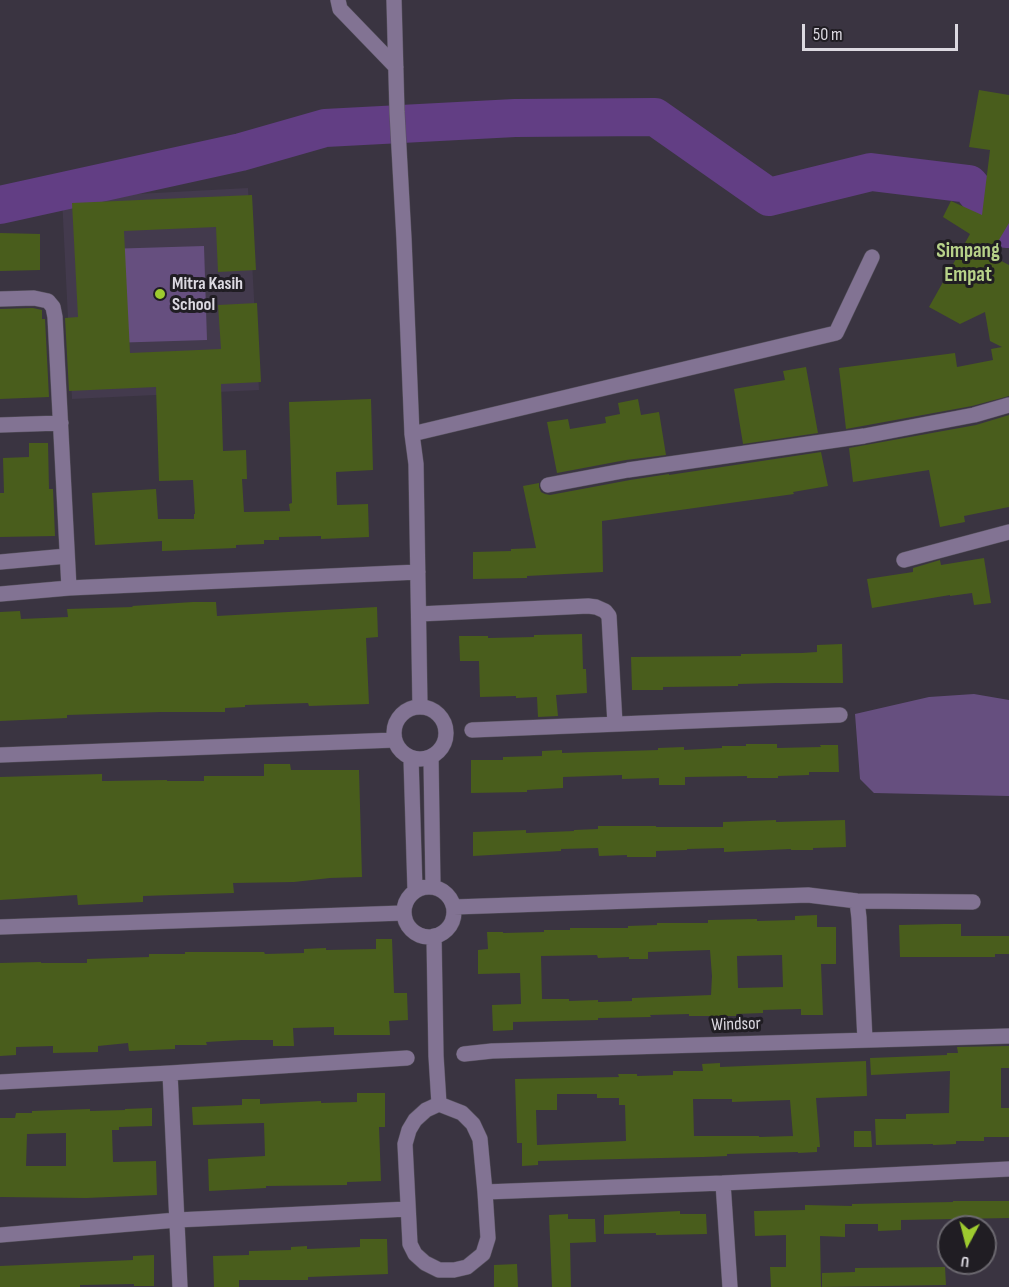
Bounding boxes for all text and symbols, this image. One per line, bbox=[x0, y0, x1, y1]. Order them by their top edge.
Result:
scale bar bbox=[805, 12, 961, 50]
text: 50 m bbox=[813, 24, 843, 45]
district label: Simpang Empat bbox=[936, 239, 1000, 289]
place label: Mitra Kasih School bbox=[172, 273, 243, 316]
marker: Mitra Kasih School bbox=[153, 287, 167, 301]
street label: Windsor bbox=[711, 1013, 761, 1037]
north arrow bbox=[937, 1215, 997, 1275]
text: U bbox=[960, 1251, 970, 1271]

